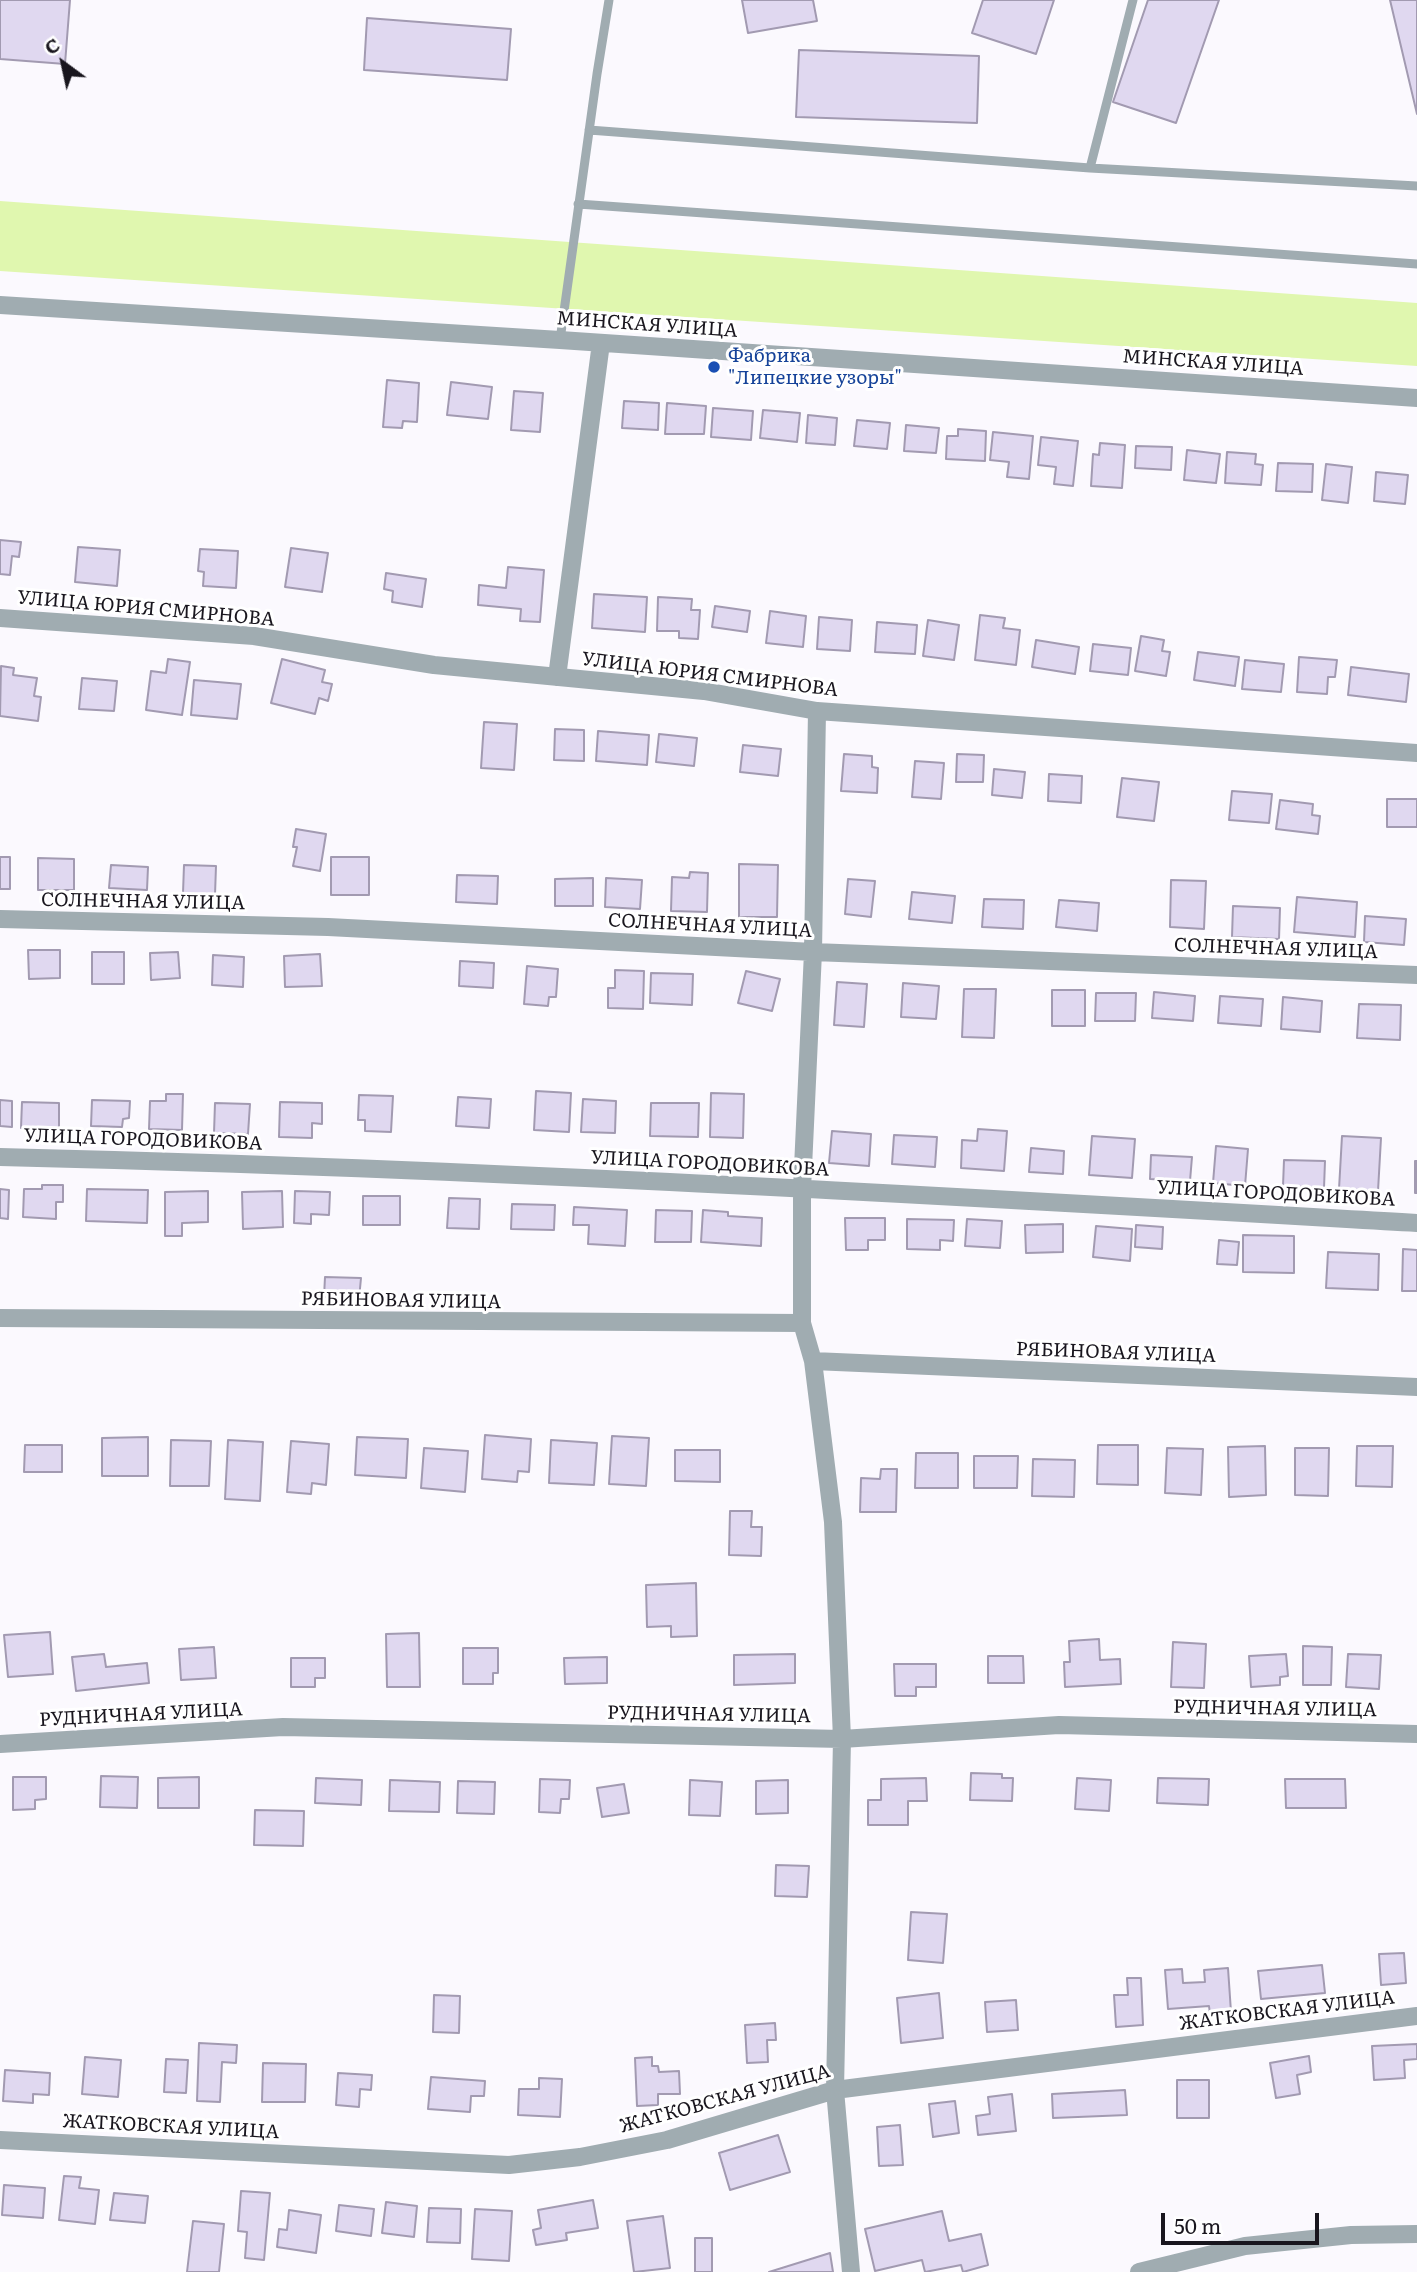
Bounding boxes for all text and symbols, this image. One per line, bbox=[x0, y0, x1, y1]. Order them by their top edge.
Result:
north arrow bbox=[28, 28, 98, 98]
text: С bbox=[38, 30, 65, 61]
street label: МИНСКАЯ УЛИЦА bbox=[556, 307, 738, 343]
place label: Фабрика "Липецкие узоры" bbox=[728, 345, 902, 389]
street label: МИНСКАЯ УЛИЦА bbox=[1122, 345, 1304, 381]
marker: Фабрика "Липецкие узоры" bbox=[706, 359, 722, 375]
street label: УЛИЦА ЮРИЯ СМИРНОВА bbox=[16, 586, 276, 632]
street label: УЛИЦА ЮРИЯ СМИРНОВА bbox=[581, 648, 839, 702]
street label: СОЛНЕЧНАЯ УЛИЦА bbox=[41, 889, 245, 915]
street label: СОЛНЕЧНАЯ УЛИЦА bbox=[608, 909, 812, 943]
street label: СОЛНЕЧНАЯ УЛИЦА bbox=[1174, 934, 1378, 964]
street label: УЛИЦА ГОРОДОВИКОВА bbox=[23, 1124, 263, 1156]
street label: УЛИЦА ГОРОДОВИКОВА bbox=[590, 1146, 830, 1182]
street label: УЛИЦА ГОРОДОВИКОВА bbox=[1156, 1176, 1396, 1212]
street label: РЯБИНОВАЯ УЛИЦА bbox=[301, 1288, 501, 1314]
street label: РЯБИНОВАЯ УЛИЦА bbox=[1016, 1338, 1216, 1368]
street label: РУДНИЧНАЯ УЛИЦА bbox=[1173, 1696, 1377, 1722]
street label: РУДНИЧНАЯ УЛИЦА bbox=[39, 1698, 243, 1732]
street label: РУДНИЧНАЯ УЛИЦА bbox=[607, 1702, 811, 1728]
street label: ЖАТКОВСКАЯ УЛИЦА bbox=[1178, 1986, 1396, 2036]
street label: ЖАТКОВСКАЯ УЛИЦА bbox=[617, 2060, 833, 2138]
street label: ЖАТКОВСКАЯ УЛИЦА bbox=[62, 2110, 280, 2144]
scale bar bbox=[1165, 2198, 1322, 2242]
text: 50 m bbox=[1174, 2209, 1221, 2240]

